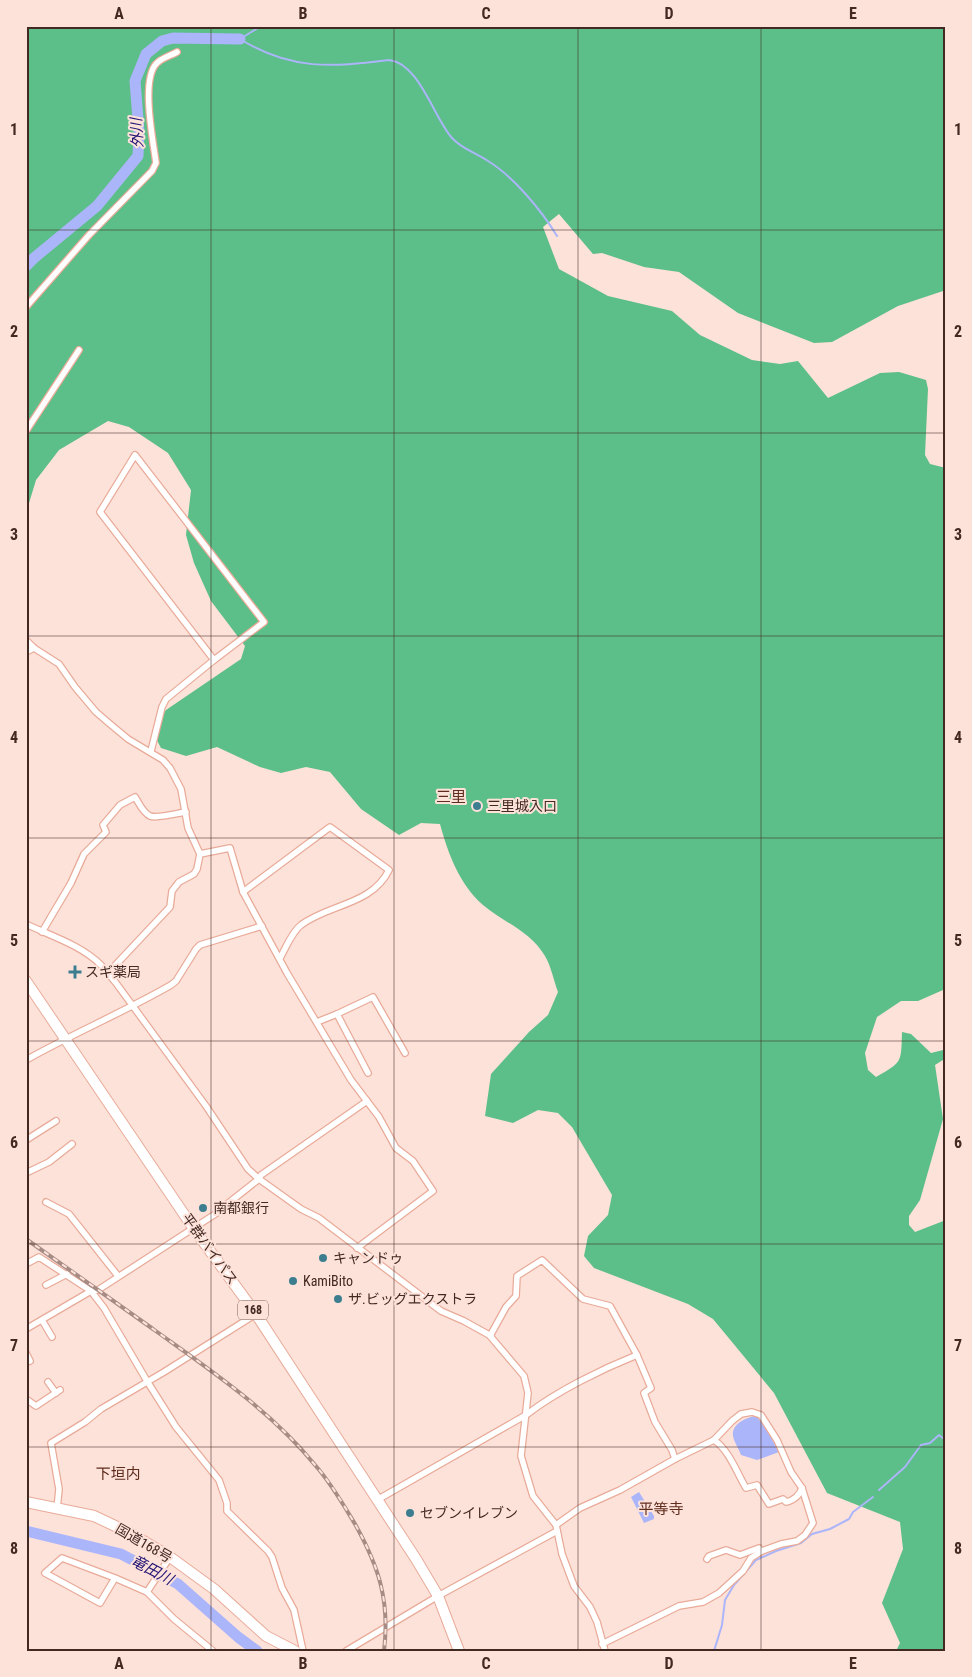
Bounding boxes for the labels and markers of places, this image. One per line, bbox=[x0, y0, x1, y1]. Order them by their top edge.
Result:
place label: 三里城入口 bbox=[487, 798, 557, 814]
marker: 三里城入口 bbox=[471, 800, 483, 812]
place label: スギ薬局 bbox=[85, 964, 141, 980]
marker: スギ薬局 bbox=[69, 966, 81, 978]
place label: 南都銀行 bbox=[213, 1200, 269, 1216]
marker: 南都銀行 bbox=[197, 1202, 209, 1214]
place label: キャンドゥ bbox=[333, 1250, 403, 1266]
marker: キャンドゥ bbox=[317, 1252, 329, 1264]
place label: KamiBito bbox=[303, 1273, 353, 1289]
marker: KamiBito bbox=[287, 1275, 299, 1287]
place label: ザ.ビッグエクストラ bbox=[348, 1291, 477, 1307]
marker: ザ.ビッグエクストラ bbox=[332, 1293, 344, 1305]
place label: セブンイレブン bbox=[420, 1505, 518, 1521]
marker: セブンイレブン bbox=[404, 1507, 416, 1519]

